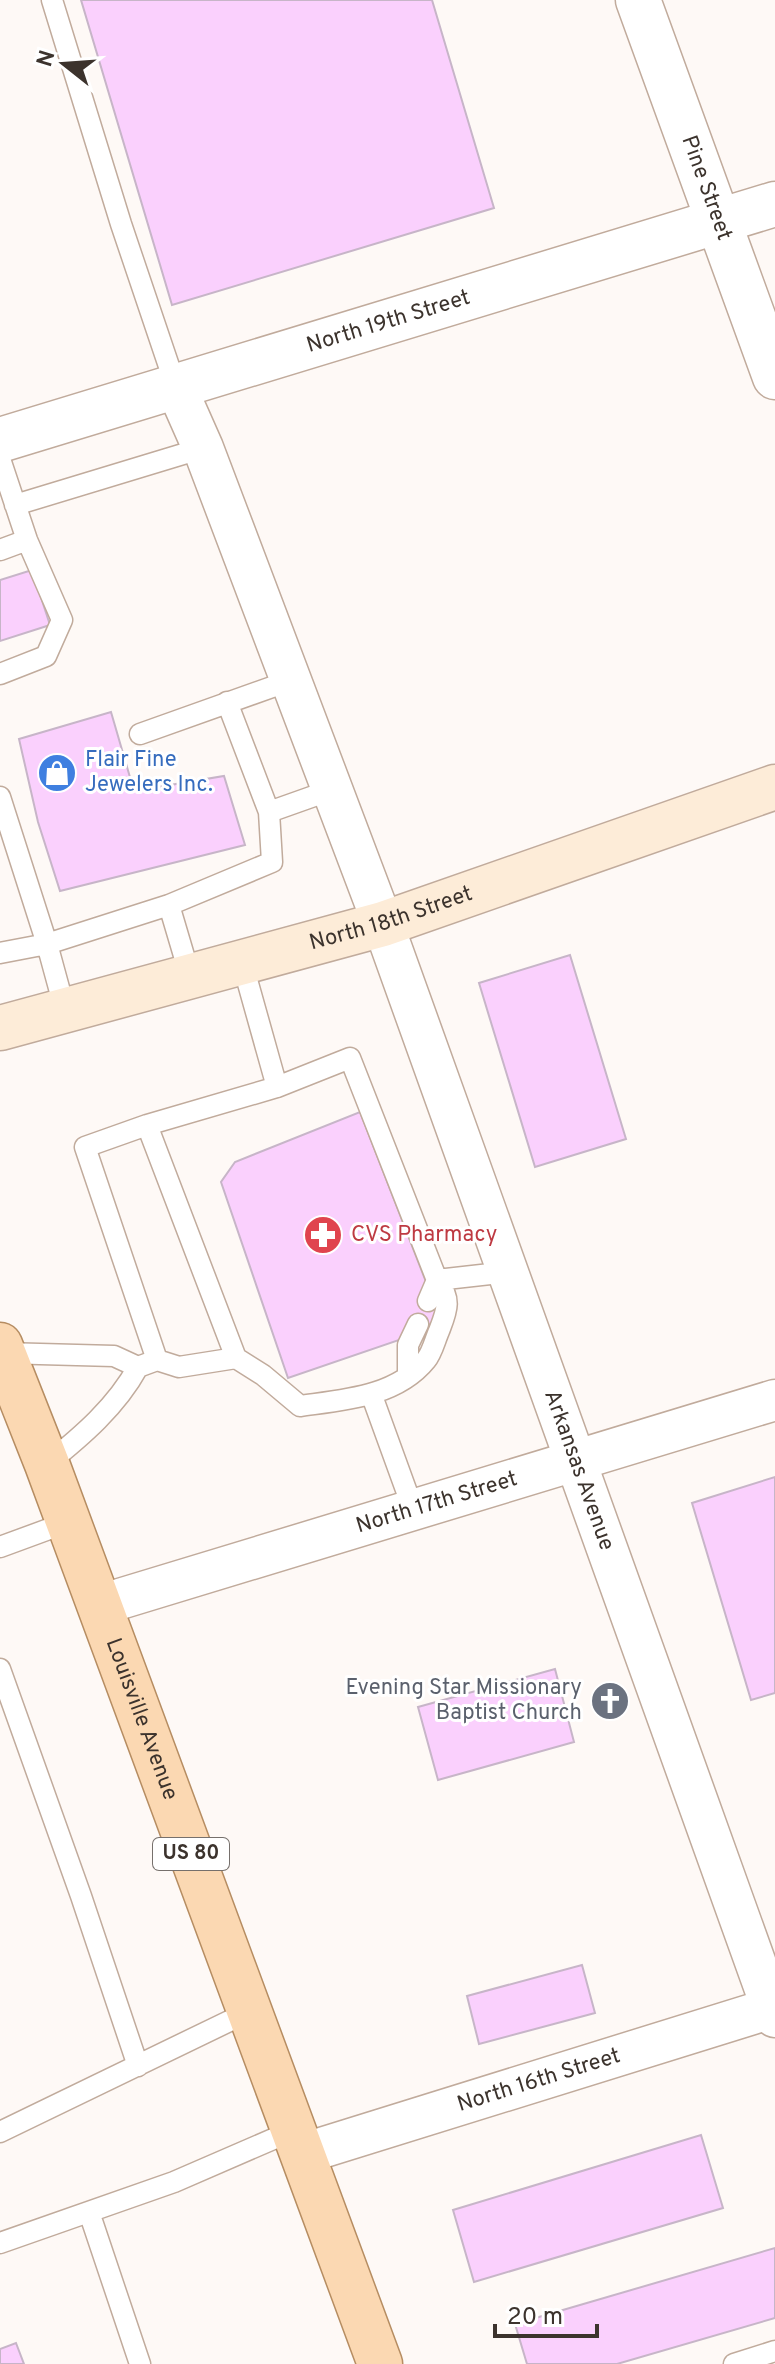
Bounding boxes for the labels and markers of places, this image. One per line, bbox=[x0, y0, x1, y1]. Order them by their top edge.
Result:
place label: Flair Fine Jewelers Inc. bbox=[85, 747, 213, 799]
shop icon: Flair Fine Jewelers Inc. bbox=[36, 752, 78, 794]
pharmacy icon: CVS Pharmacy bbox=[302, 1214, 344, 1256]
place label: CVS Pharmacy bbox=[351, 1222, 497, 1249]
place label: Evening Star Missionary Baptist Church bbox=[345, 1675, 582, 1727]
church icon: Evening Star Missionary Baptist Church bbox=[589, 1680, 631, 1722]

